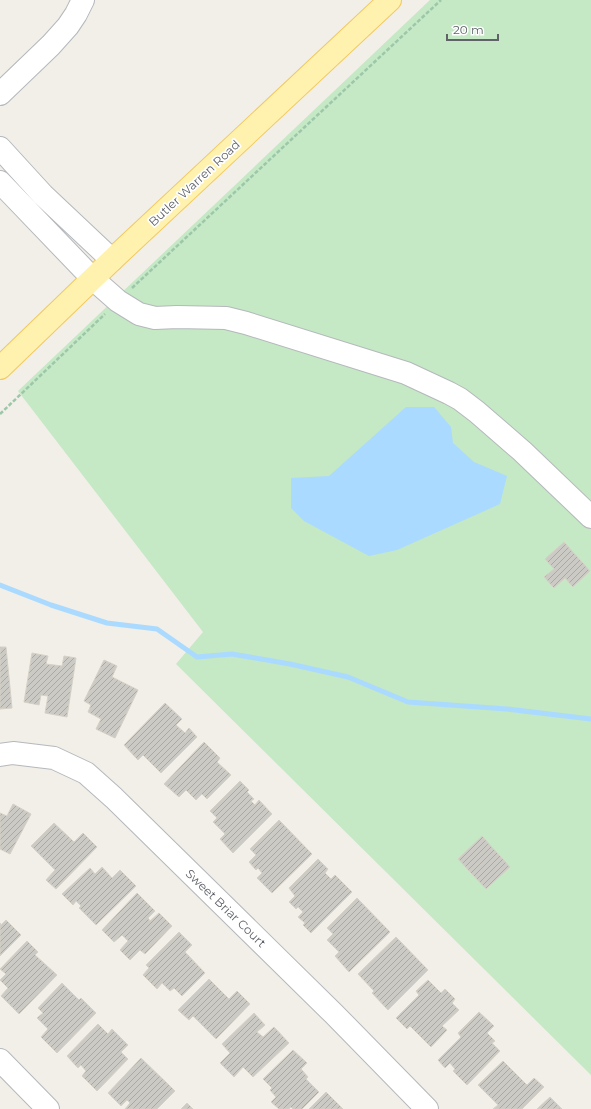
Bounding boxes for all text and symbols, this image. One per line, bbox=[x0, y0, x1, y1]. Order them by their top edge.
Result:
scale bar bbox=[447, 16, 498, 42]
text: 20 m bbox=[453, 22, 484, 37]
street label: Butler Warren Road bbox=[145, 137, 243, 229]
street label: Sweet Briar Court bbox=[183, 866, 269, 950]

